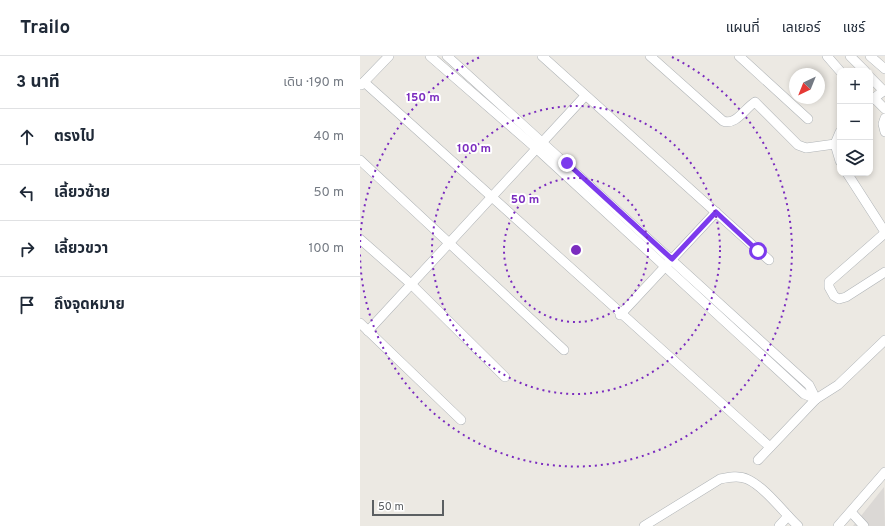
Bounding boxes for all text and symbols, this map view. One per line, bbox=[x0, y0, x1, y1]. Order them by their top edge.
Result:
text: Trailo bbox=[20, 16, 70, 40]
text: แผนที่ bbox=[726, 20, 760, 37]
text: เลเยอร์ bbox=[782, 20, 821, 37]
text: แชร์ bbox=[843, 20, 865, 37]
north arrow bbox=[789, 68, 825, 104]
map controls bbox=[837, 68, 873, 176]
button: + bbox=[837, 68, 873, 104]
text: 3 นาที bbox=[16, 72, 60, 94]
text: เดิน · 190 m bbox=[283, 75, 344, 91]
text: 150 m bbox=[406, 90, 440, 106]
button: − bbox=[837, 104, 873, 140]
icon: ahead bbox=[16, 126, 38, 148]
text: ตรงไป bbox=[54, 128, 95, 147]
text: 40 m bbox=[314, 129, 344, 145]
button: layers bbox=[837, 140, 873, 176]
text: 100 m bbox=[457, 141, 491, 157]
route end bbox=[558, 154, 576, 172]
icon: left bbox=[16, 182, 38, 204]
text: เลี้ยวซ้าย bbox=[54, 184, 110, 203]
text: 50 m bbox=[314, 185, 344, 201]
text: 50 m bbox=[511, 192, 539, 208]
icon: right bbox=[16, 238, 38, 260]
text: เลี้ยวขวา bbox=[54, 240, 108, 259]
text: 100 m bbox=[308, 241, 344, 257]
route start bbox=[749, 242, 767, 260]
centre of rings bbox=[569, 243, 583, 257]
icon: arrive bbox=[16, 294, 38, 316]
text: ถึงจุดหมาย bbox=[54, 296, 125, 315]
scale bar bbox=[372, 498, 444, 517]
text: 50 m bbox=[378, 500, 404, 514]

